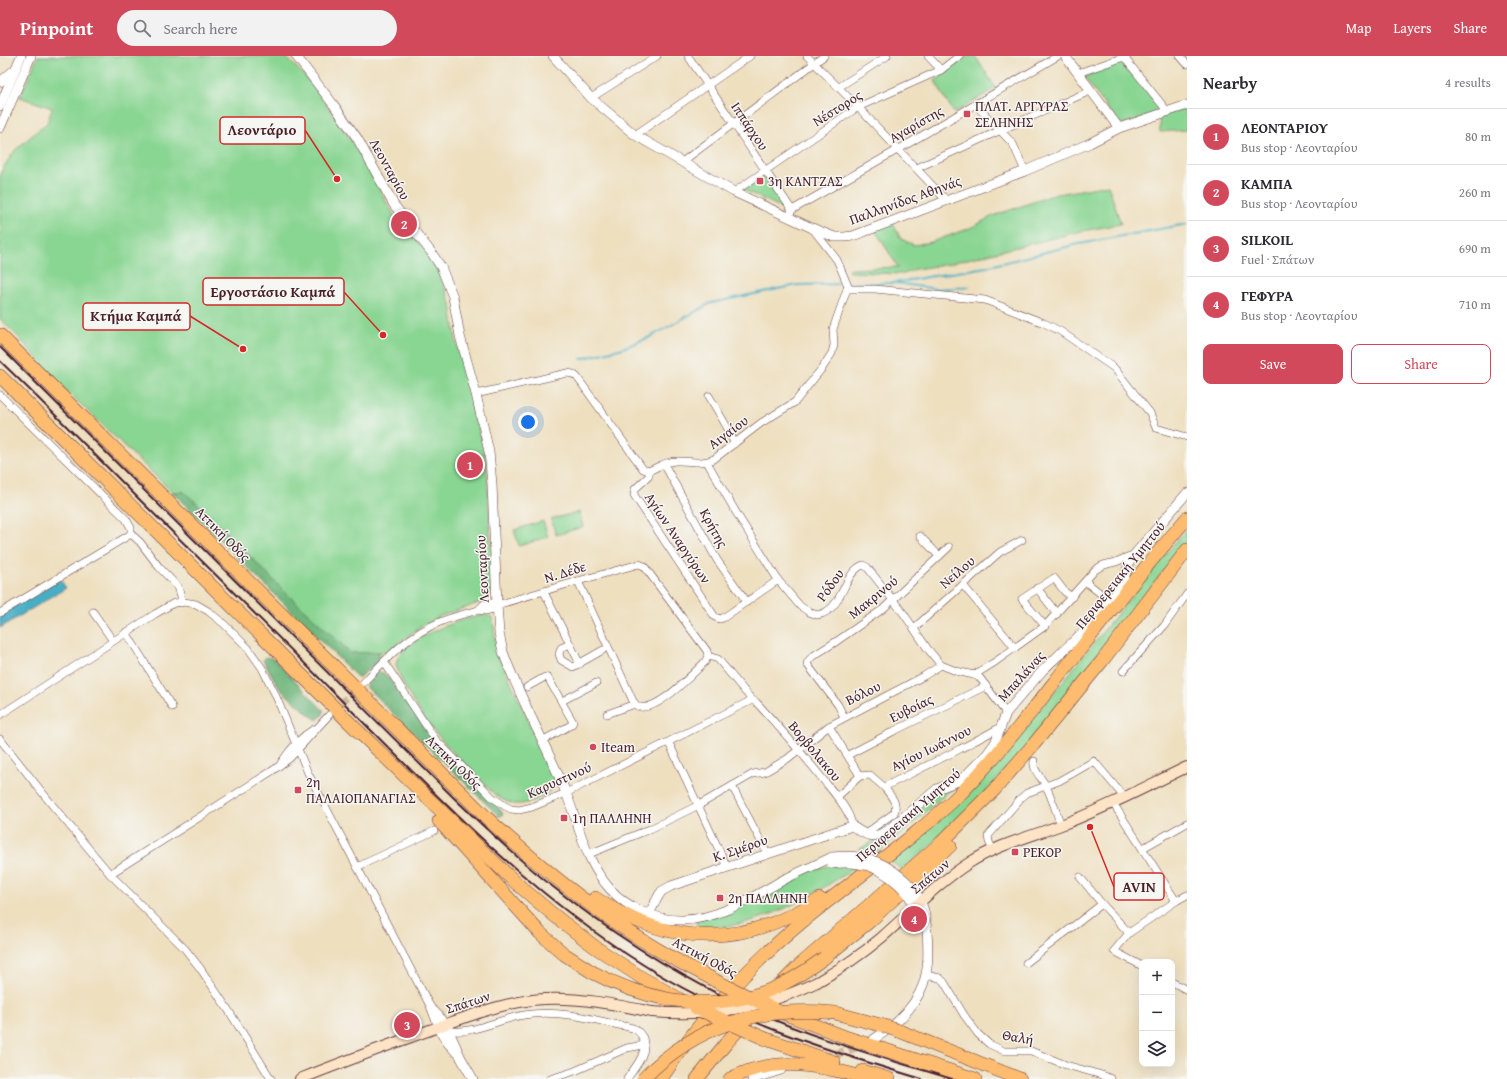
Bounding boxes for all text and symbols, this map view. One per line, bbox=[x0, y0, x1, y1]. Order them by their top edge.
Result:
search box bbox=[117, 10, 397, 46]
text: Pinpoint bbox=[20, 14, 93, 42]
icon: search bbox=[131, 17, 153, 39]
text: Search here bbox=[163, 18, 237, 39]
text: Map bbox=[1346, 18, 1372, 38]
text: Layers bbox=[1394, 18, 1432, 38]
text: Share bbox=[1454, 18, 1487, 38]
text: Nearby bbox=[1203, 70, 1257, 95]
text: 4 results bbox=[1445, 73, 1491, 92]
street label: Νέστορος bbox=[808, 85, 866, 131]
place label: ΠΛΑΤ. ΑΡΓΥΡΑΣ ΣΕΛΗΝΗΣ bbox=[975, 96, 1068, 132]
street label: Ιππάρχου bbox=[726, 98, 774, 154]
street label: Αγαρίστης bbox=[885, 100, 947, 148]
marker: ΠΛΑΤ. ΑΡΓΥΡΑΣ ΣΕΛΗΝΗΣ bbox=[962, 109, 972, 119]
callout: Λεοντάριο bbox=[220, 117, 305, 144]
text: ΛΕΟΝΤΑΡΙΟΥ bbox=[1241, 117, 1328, 138]
text: Λεοντάριο bbox=[228, 119, 296, 140]
text: 1 bbox=[1213, 127, 1219, 146]
text: 80 m bbox=[1465, 127, 1491, 146]
street label: Λεονταρίου bbox=[365, 135, 415, 203]
text: Bus stop · Λεονταρίου bbox=[1241, 138, 1357, 157]
street label: Παλληνίδος Αθηνάς bbox=[846, 170, 964, 230]
place label: 3η ΚΑΝΤΖΑΣ bbox=[768, 171, 843, 191]
text: ΚΑΜΠΑ bbox=[1241, 173, 1293, 194]
marker: 3η ΚΑΝΤΖΑΣ bbox=[755, 176, 765, 186]
text: 2 bbox=[1213, 183, 1219, 202]
text: 260 m bbox=[1459, 183, 1491, 202]
text: Bus stop · Λεονταρίου bbox=[1241, 194, 1357, 213]
pin: 2 bbox=[391, 209, 417, 239]
text: SILKOIL bbox=[1241, 229, 1293, 250]
text: 3 bbox=[1213, 239, 1219, 258]
text: 690 m bbox=[1459, 239, 1491, 258]
text: Fuel · Σπάτων bbox=[1241, 250, 1314, 269]
callout: Εργοστάσιο Καμπά bbox=[203, 278, 344, 305]
text: Εργοστάσιο Καμπά bbox=[210, 281, 336, 302]
text: ΓΕΦΥΡΑ bbox=[1241, 285, 1293, 306]
text: 4 bbox=[1213, 295, 1219, 314]
text: 710 m bbox=[1459, 295, 1491, 314]
callout: Kτήμα Καμπά bbox=[83, 303, 190, 330]
text: Kτήμα Καμπά bbox=[90, 305, 182, 326]
text: Bus stop · Λεονταρίου bbox=[1241, 306, 1357, 325]
button: Save bbox=[1203, 344, 1343, 384]
button: Share bbox=[1351, 344, 1491, 384]
street label: Αιγαίου bbox=[704, 410, 752, 454]
your location bbox=[518, 412, 538, 432]
pin: 1 bbox=[457, 450, 483, 480]
street label: Αγίων Αναργύρων bbox=[640, 488, 716, 588]
street label: Αττική Οδός bbox=[191, 502, 255, 566]
street label: Κρήτης bbox=[695, 505, 733, 551]
street label: Περιφερειακή Υμηττού bbox=[1070, 517, 1170, 633]
street label: Λεονταρίου bbox=[470, 535, 494, 603]
street label: Νείλου bbox=[935, 551, 979, 593]
street label: Ν. Δέδε bbox=[542, 556, 588, 588]
street label: Ρόδου bbox=[811, 565, 849, 605]
street label: Μακρινού bbox=[844, 571, 902, 623]
street label: Μπαλάνας bbox=[993, 646, 1049, 706]
street label: Βόλου bbox=[842, 676, 884, 710]
street label: Ευβοίας bbox=[886, 689, 936, 727]
street label: Βορβολακου bbox=[784, 717, 846, 785]
street label: Αγίου Ιωάννου bbox=[887, 720, 975, 776]
street label: Αττική Οδός bbox=[422, 730, 487, 794]
place label: Iteam bbox=[601, 737, 635, 757]
marker: Iteam bbox=[588, 742, 598, 752]
street label: Καρυστινού bbox=[524, 757, 594, 803]
street label: Περιφερειακή Υμηττού bbox=[851, 764, 965, 866]
place label: 2η ΠΑΛΑΙΟΠΑΝΑΓΙΑΣ bbox=[306, 772, 416, 808]
marker: 2η ΠΑΛΑΙΟΠΑΝΑΓΙΑΣ bbox=[293, 785, 303, 795]
place label: 1η ΠΑΛΛΗΝΗ bbox=[572, 808, 652, 828]
marker: 1η ΠΑΛΛΗΝΗ bbox=[559, 813, 569, 823]
street label: Κ. Σμέρου bbox=[710, 829, 770, 867]
place label: ΡΕΚΟΡ bbox=[1023, 842, 1062, 862]
marker: ΡΕΚΟΡ bbox=[1010, 847, 1020, 857]
street label: Σπάτων bbox=[906, 854, 954, 898]
callout: AVIN bbox=[1114, 873, 1164, 900]
text: AVIN bbox=[1122, 876, 1156, 897]
place label: 2η ΠΑΛΛΗΝΗ bbox=[728, 888, 808, 908]
marker: 2η ΠΑΛΛΗΝΗ bbox=[715, 893, 725, 903]
pin: 4 bbox=[901, 904, 927, 934]
street label: Αττική Οδός bbox=[669, 932, 741, 983]
map controls bbox=[1139, 959, 1175, 1067]
button: + bbox=[1139, 959, 1175, 995]
street label: Σπάτων bbox=[443, 985, 493, 1019]
button: − bbox=[1139, 995, 1175, 1031]
pin: 3 bbox=[394, 1010, 420, 1040]
street label: Θαλή bbox=[1001, 1024, 1035, 1050]
button: layers bbox=[1139, 1031, 1175, 1067]

